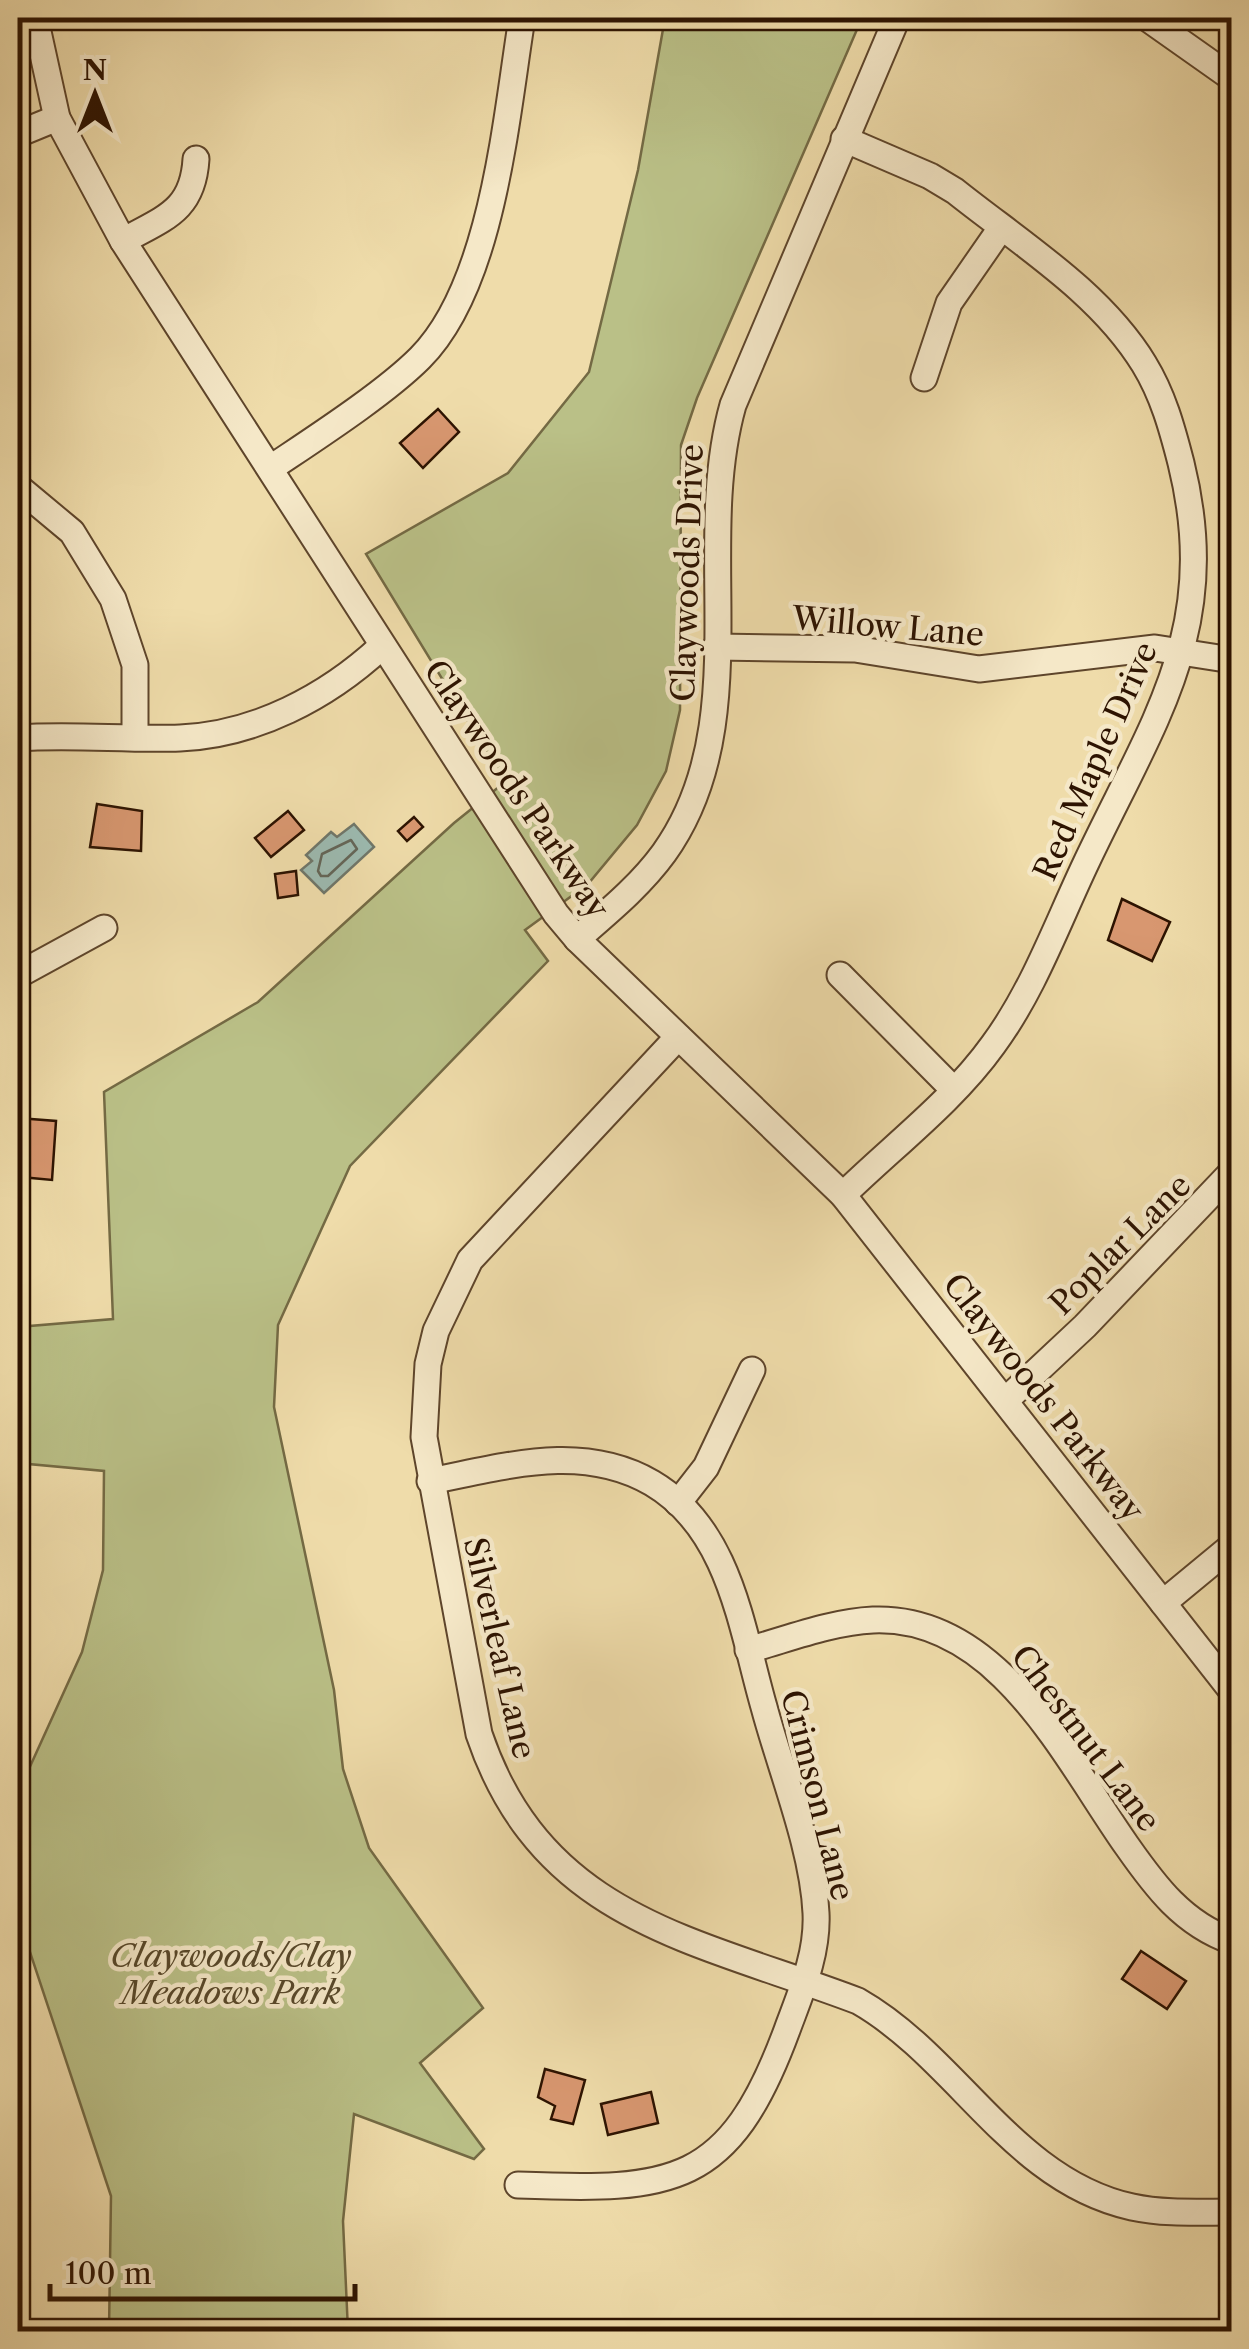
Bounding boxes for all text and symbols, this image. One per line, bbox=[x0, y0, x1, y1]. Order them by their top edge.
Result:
north arrow bbox=[45, 45, 145, 145]
text: N bbox=[83, 53, 107, 87]
street label: Claywoods Drive bbox=[663, 443, 711, 703]
street label: Willow Lane bbox=[790, 598, 985, 654]
street label: Red Maple Drive bbox=[1025, 636, 1165, 886]
street label: Claywoods Parkway bbox=[416, 652, 619, 927]
street label: Poplar Lane bbox=[1041, 1165, 1199, 1323]
street label: Claywoods Parkway bbox=[935, 1266, 1153, 1529]
street label: Silverleaf Lane bbox=[456, 1534, 544, 1762]
street label: Chestnut Lane bbox=[1003, 1637, 1169, 1839]
street label: Crimson Lane bbox=[773, 1686, 863, 1904]
park label: Claywoods/Clay Meadows Park bbox=[110, 1936, 352, 2012]
scale bar bbox=[50, 2239, 355, 2301]
text: 100 m bbox=[65, 2255, 152, 2292]

